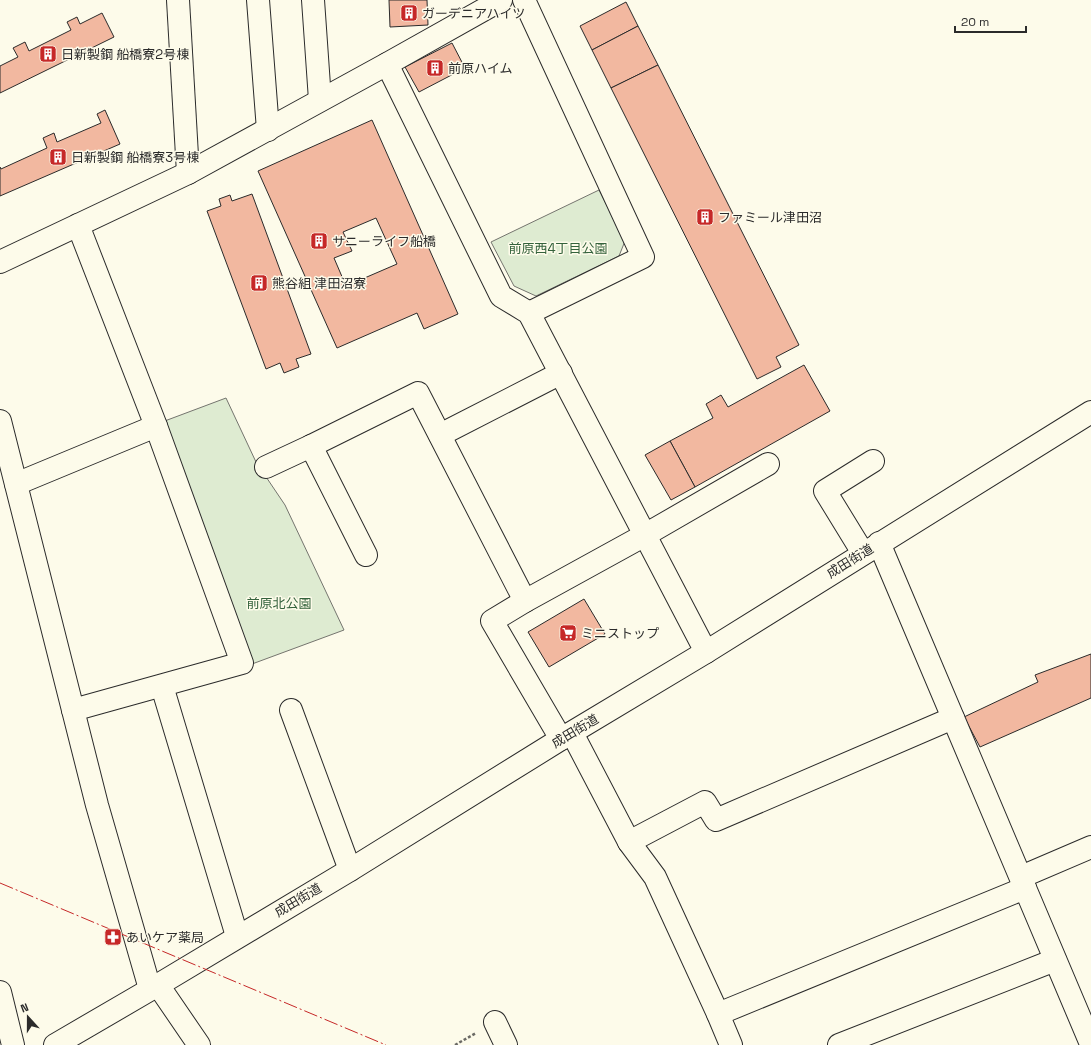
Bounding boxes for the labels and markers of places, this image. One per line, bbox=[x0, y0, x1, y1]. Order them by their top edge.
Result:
building icon: ガーデニアハイツ bbox=[399, 3, 419, 23]
place label: ガーデニアハイツ bbox=[422, 5, 525, 22]
building icon: 日新製鋼 船橋寮2号棟 bbox=[38, 44, 58, 64]
place label: 日新製鋼 船橋寮2号棟 bbox=[61, 46, 189, 63]
building icon: 前原ハイム bbox=[425, 58, 445, 78]
place label: 前原ハイム bbox=[448, 60, 512, 77]
building icon: 日新製鋼 船橋寮3号棟 bbox=[48, 147, 68, 167]
place label: 日新製鋼 船橋寮3号棟 bbox=[71, 149, 199, 166]
building icon: ファミール津田沼 bbox=[695, 207, 715, 227]
place label: ファミール津田沼 bbox=[718, 209, 822, 226]
building icon: サニーライフ船橋 bbox=[309, 231, 329, 251]
place label: サニーライフ船橋 bbox=[332, 233, 436, 250]
building icon: 熊谷組 津田沼寮 bbox=[249, 273, 269, 293]
place label: 熊谷組 津田沼寮 bbox=[272, 275, 366, 292]
supermarket icon: ミニストップ bbox=[558, 623, 578, 643]
place label: ミニストップ bbox=[581, 625, 659, 642]
pharmacy icon: あいケア薬局 bbox=[103, 927, 123, 947]
place label: あいケア薬局 bbox=[126, 929, 204, 946]

